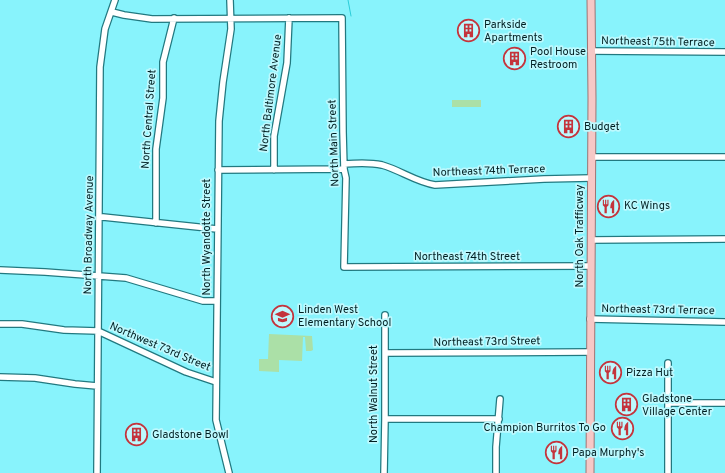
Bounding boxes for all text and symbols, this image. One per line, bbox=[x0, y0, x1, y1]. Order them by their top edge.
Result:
building icon: Parkside Apartments bbox=[456, 18, 482, 44]
place label: Parkside Apartments bbox=[484, 18, 543, 45]
street label: North Baltimore Avenue bbox=[257, 33, 285, 153]
street label: Northeast 75th Terrace bbox=[601, 34, 715, 50]
building icon: Pool House Restroom bbox=[501, 45, 527, 71]
place label: Pool House Restroom bbox=[530, 45, 586, 72]
street label: North Central Street bbox=[139, 69, 159, 169]
street label: North Main Street bbox=[325, 99, 343, 187]
building icon: Budget bbox=[555, 114, 581, 140]
place label: Budget bbox=[584, 120, 620, 134]
street label: Northeast 74th Terrace bbox=[433, 162, 546, 180]
street label: North Broadway Avenue bbox=[81, 175, 97, 295]
street label: North Wyandotte Street bbox=[200, 179, 214, 295]
street label: North Oak Trafficway bbox=[573, 184, 587, 287]
restaurant icon: KC Wings bbox=[595, 193, 621, 219]
place label: KC Wings bbox=[624, 199, 670, 213]
street label: Northeast 74th Street bbox=[414, 250, 520, 264]
street label: Northeast 73rd Terrace bbox=[601, 302, 715, 318]
school or university icon: Linden West Elementary School bbox=[269, 303, 295, 329]
place label: Linden West Elementary School bbox=[298, 303, 391, 330]
street label: Northwest 73rd Street bbox=[107, 319, 213, 375]
street label: Northeast 73rd Street bbox=[433, 334, 541, 350]
street label: North Walnut Street bbox=[367, 345, 381, 443]
restaurant icon: Pizza Hut bbox=[598, 360, 624, 386]
place label: Pizza Hut bbox=[626, 366, 673, 380]
building icon: Gladstone Village Center bbox=[614, 392, 640, 418]
place label: Gladstone Village Center bbox=[642, 392, 713, 419]
restaurant icon: Champion Burritos To Go bbox=[609, 415, 635, 441]
place label: Champion Burritos To Go bbox=[483, 421, 606, 435]
building icon: Gladstone Bowl bbox=[124, 422, 150, 448]
place label: Gladstone Bowl bbox=[152, 428, 229, 442]
restaurant icon: Papa Murphy's bbox=[543, 440, 569, 466]
place label: Papa Murphy's bbox=[572, 446, 644, 460]

